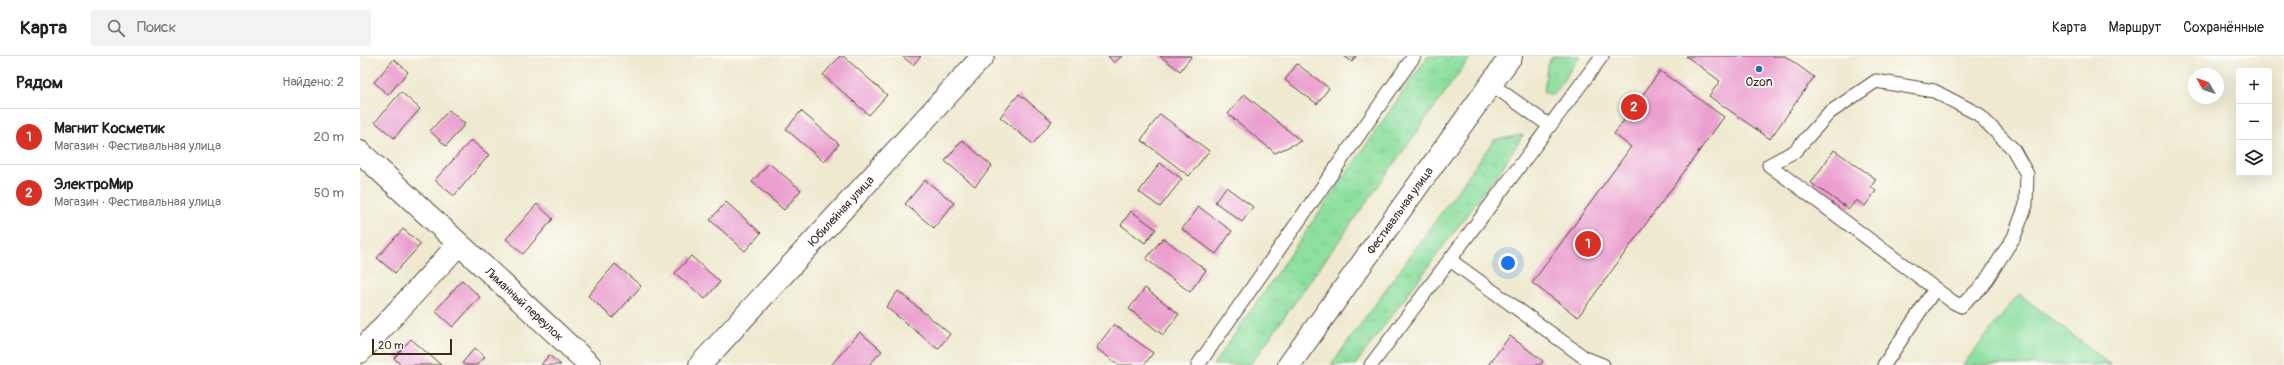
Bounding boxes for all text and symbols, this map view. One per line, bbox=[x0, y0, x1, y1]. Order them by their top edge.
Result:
search box bbox=[91, 10, 371, 46]
text: Карта bbox=[20, 16, 67, 40]
icon: search bbox=[105, 17, 127, 39]
text: Поиск bbox=[137, 18, 176, 37]
text: Карта bbox=[2052, 19, 2087, 36]
text: Маршрут bbox=[2109, 19, 2161, 36]
text: Сохранённые bbox=[2183, 19, 2264, 36]
marker: Ozon bbox=[1754, 64, 1764, 74]
north arrow bbox=[2188, 68, 2224, 104]
map controls bbox=[2236, 68, 2272, 176]
button: + bbox=[2236, 68, 2272, 104]
text: Рядом bbox=[16, 72, 63, 93]
text: Найдено: 2 bbox=[282, 74, 344, 90]
place label: Ozon bbox=[1746, 75, 1773, 90]
pin: 2 bbox=[1621, 92, 1647, 122]
button: − bbox=[2236, 104, 2272, 140]
text: Магнит Косметик bbox=[54, 119, 165, 138]
text: 1 bbox=[26, 129, 32, 145]
text: 20 m bbox=[313, 129, 344, 145]
text: Магазин · Фестивальная улица bbox=[54, 138, 221, 154]
button: layers bbox=[2236, 140, 2272, 176]
street label: Фестивальная улица bbox=[1364, 164, 1437, 258]
street label: Юбилейная улица bbox=[805, 173, 878, 250]
text: ЭлектроМир bbox=[54, 175, 133, 194]
text: 2 bbox=[25, 185, 33, 201]
text: 50 m bbox=[314, 185, 344, 201]
text: Магазин · Фестивальная улица bbox=[54, 194, 221, 210]
pin: 1 bbox=[1575, 229, 1601, 259]
your location bbox=[1498, 253, 1518, 273]
street label: Лиманный переулок bbox=[481, 264, 566, 345]
scale bar bbox=[372, 337, 452, 356]
text: 20 m bbox=[378, 339, 404, 352]

